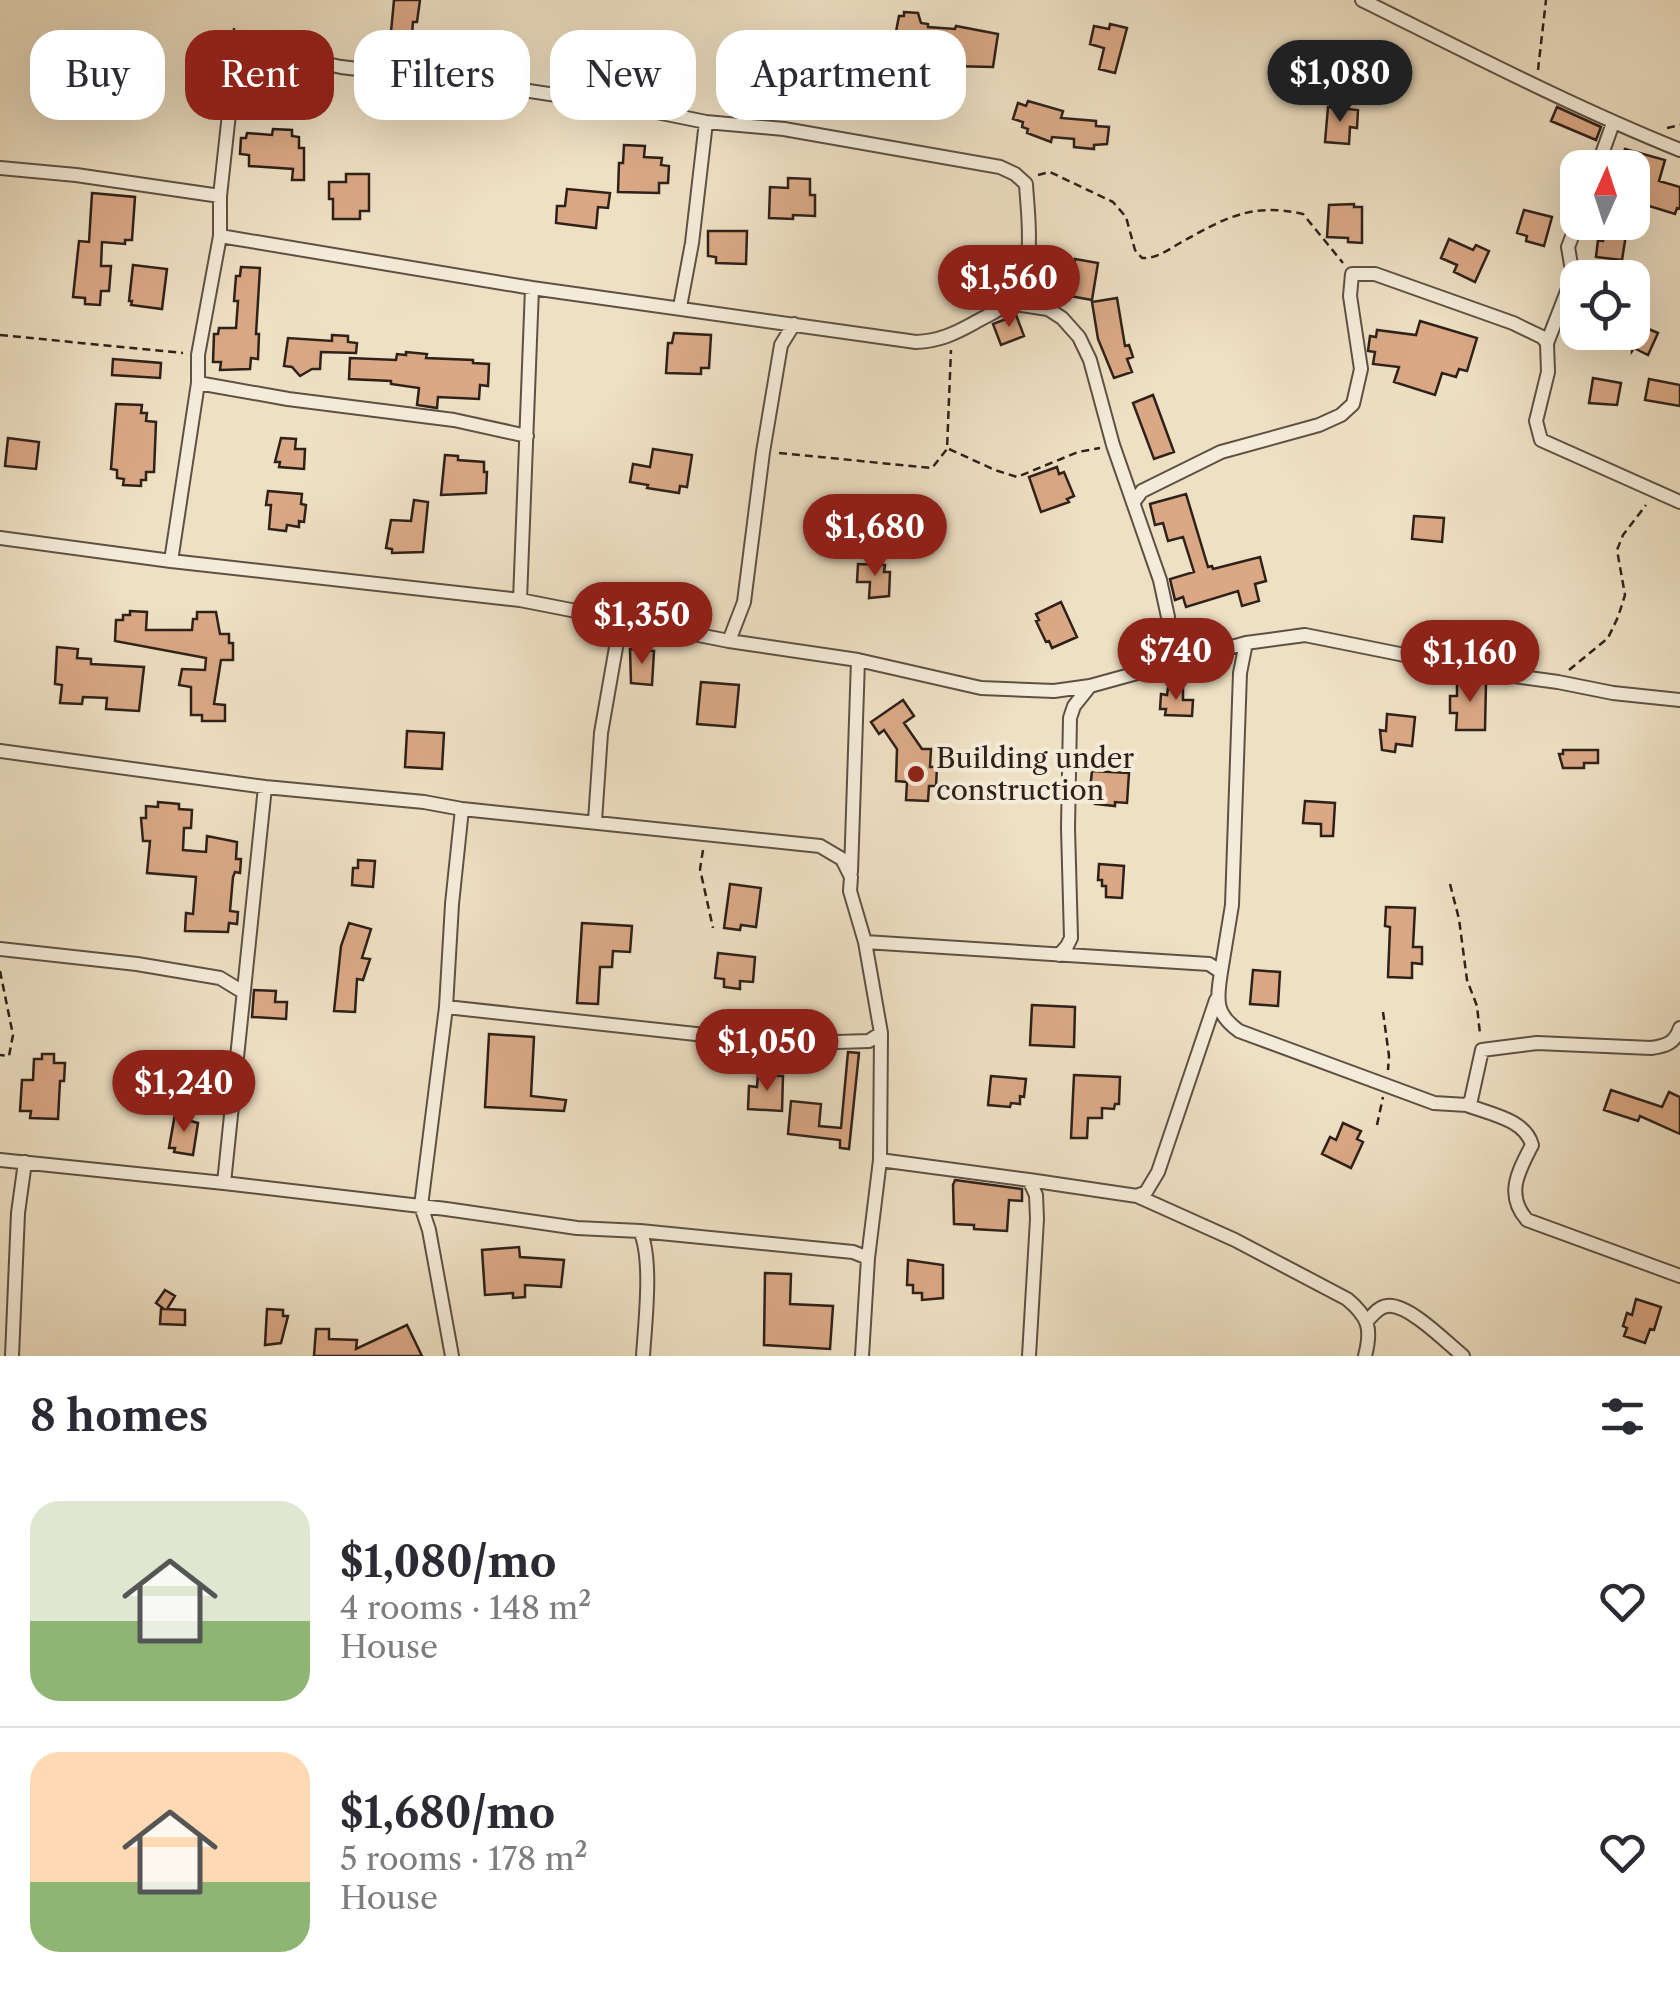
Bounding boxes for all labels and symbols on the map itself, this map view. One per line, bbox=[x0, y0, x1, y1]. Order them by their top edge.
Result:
pin: $1,080 bbox=[1259, 40, 1421, 125]
north arrow bbox=[1560, 150, 1650, 240]
pin: $1,560 bbox=[928, 245, 1090, 330]
pin: $1,680 bbox=[794, 494, 956, 579]
pin: $1,350 bbox=[561, 582, 723, 667]
pin: $740 bbox=[1117, 618, 1235, 703]
pin: $1,160 bbox=[1389, 620, 1551, 705]
place label: Building under construction bbox=[936, 741, 1134, 807]
marker: Building under construction bbox=[905, 763, 927, 785]
pin: $1,050 bbox=[686, 1009, 848, 1094]
pin: $1,240 bbox=[103, 1050, 265, 1135]

